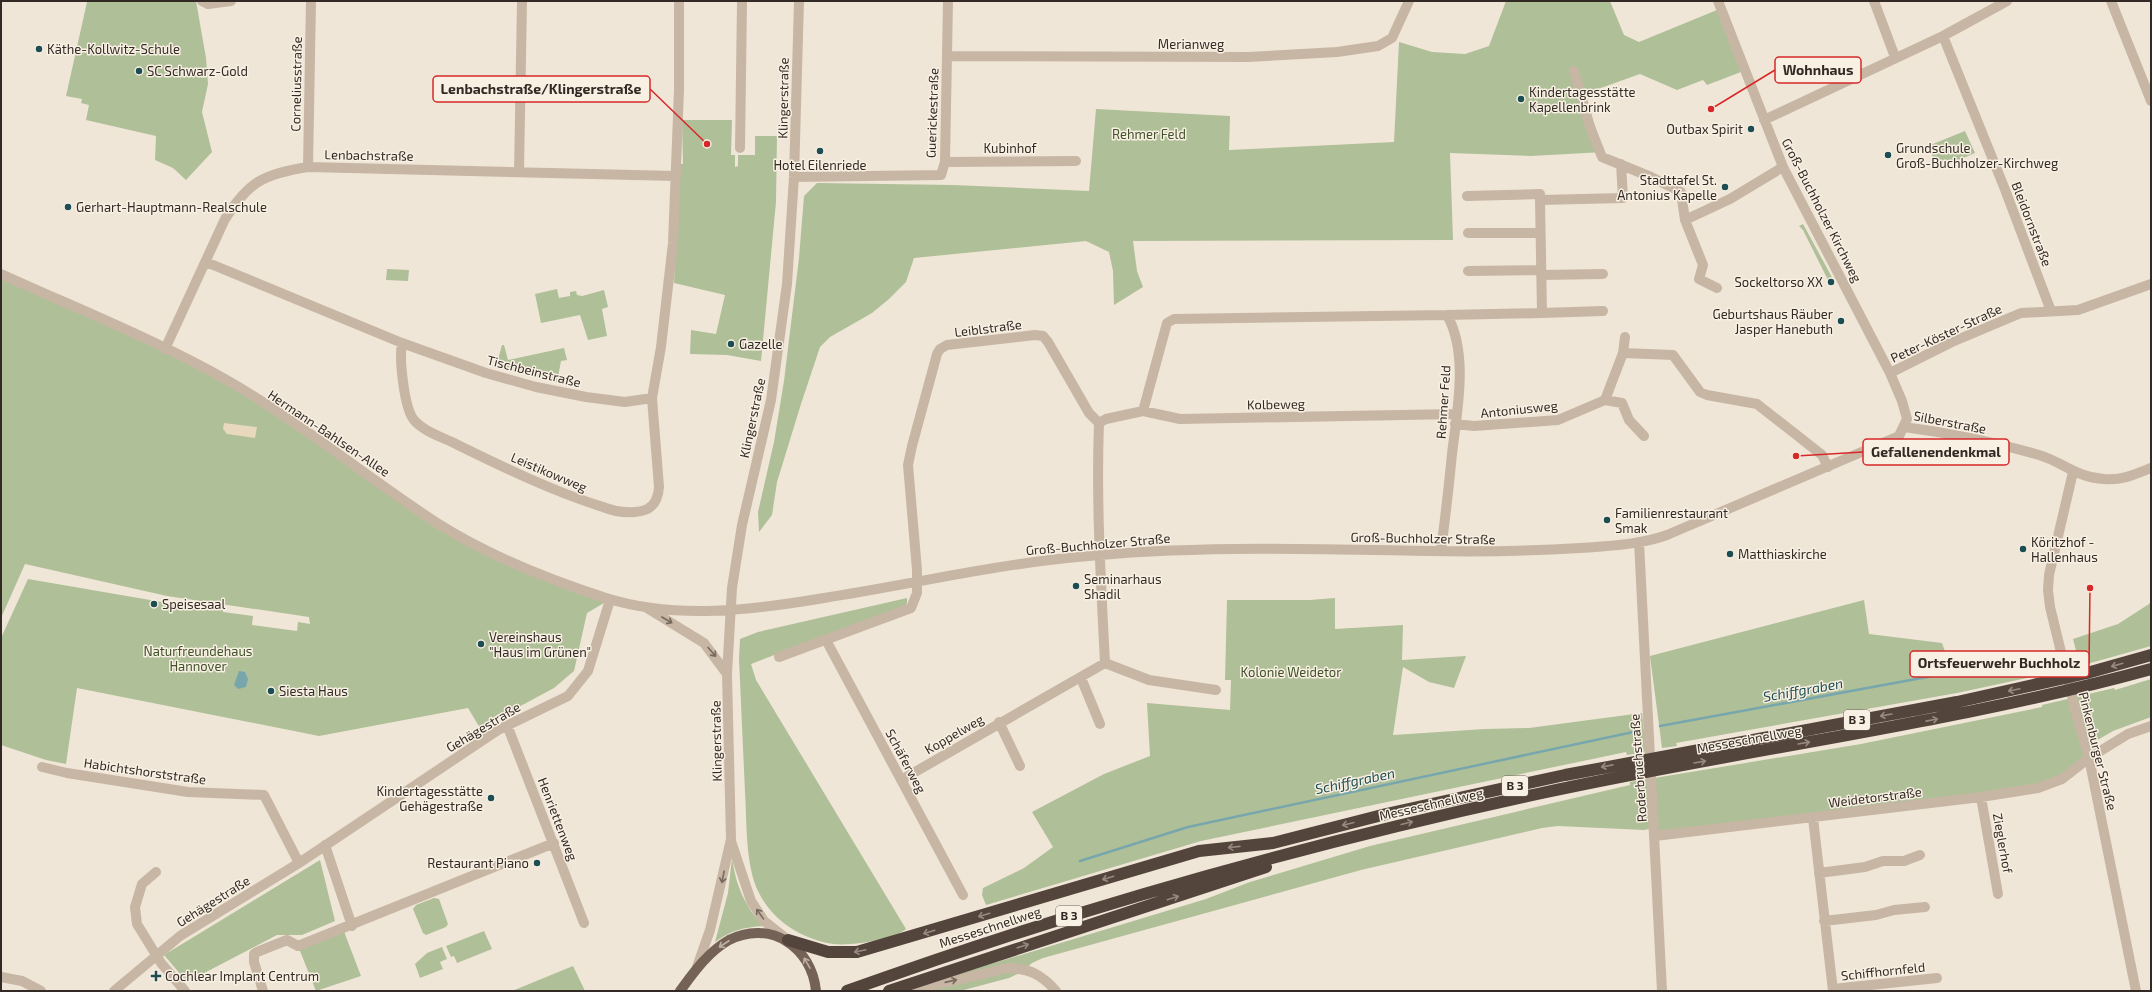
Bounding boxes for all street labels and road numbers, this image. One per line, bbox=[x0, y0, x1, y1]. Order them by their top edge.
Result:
street label: Corneliusstraße bbox=[287, 36, 305, 132]
street label: Merianweg bbox=[1158, 36, 1224, 52]
street label: Klingerstraße bbox=[774, 57, 792, 139]
street label: Guerickestraße bbox=[922, 68, 942, 158]
street label: Groß-Buchholzer Kirchweg bbox=[1779, 135, 1865, 285]
street label: Kubinhof bbox=[983, 140, 1038, 156]
street label: Lenbachstraße bbox=[324, 146, 414, 164]
street label: Bleidornstraße bbox=[2009, 179, 2055, 269]
street label: Peter-Köster-Straße bbox=[1888, 300, 2004, 366]
street label: Leiblstraße bbox=[953, 316, 1023, 340]
street label: Tischbeinstraße bbox=[485, 352, 583, 390]
street label: Rehmer Feld bbox=[1432, 365, 1454, 439]
street label: Klingerstraße bbox=[736, 377, 768, 459]
street label: Hermann-Bahlsen-Allee bbox=[265, 386, 393, 480]
street label: Kolbeweg bbox=[1247, 395, 1305, 413]
street label: Antoniusweg bbox=[1480, 397, 1558, 421]
street label: Silberstraße bbox=[1912, 407, 1988, 437]
street label: Leistikowweg bbox=[509, 449, 589, 495]
street label: Groß-Buchholzer Straße bbox=[1350, 529, 1496, 547]
street label: Groß-Buchholzer Straße bbox=[1025, 530, 1171, 558]
street label: Pinkenburger Straße bbox=[2076, 690, 2120, 812]
street label: Gehägestraße bbox=[443, 699, 523, 755]
street label: Klingerstraße bbox=[707, 700, 725, 782]
road number: B 3 bbox=[1844, 710, 1870, 730]
street label: Koppelweg bbox=[922, 711, 986, 757]
street label: Roderbruchstraße bbox=[1626, 713, 1650, 823]
street label: Messeschnellweg bbox=[1695, 722, 1803, 756]
street label: Schäferweg bbox=[882, 726, 930, 796]
street label: Habichtshorststraße bbox=[83, 754, 207, 788]
street label: Henriettenweg bbox=[535, 775, 581, 863]
road number: B 3 bbox=[1502, 776, 1528, 796]
street label: Weidetorstraße bbox=[1827, 783, 1923, 811]
street label: Messeschnellweg bbox=[1378, 784, 1484, 824]
street label: Zieglerhof bbox=[1990, 812, 2016, 875]
street label: Gehägestraße bbox=[173, 872, 253, 930]
street label: Messeschnellweg bbox=[937, 903, 1043, 951]
road number: B 3 bbox=[1056, 906, 1082, 926]
street label: Schiffhornfeld bbox=[1840, 959, 1926, 983]

